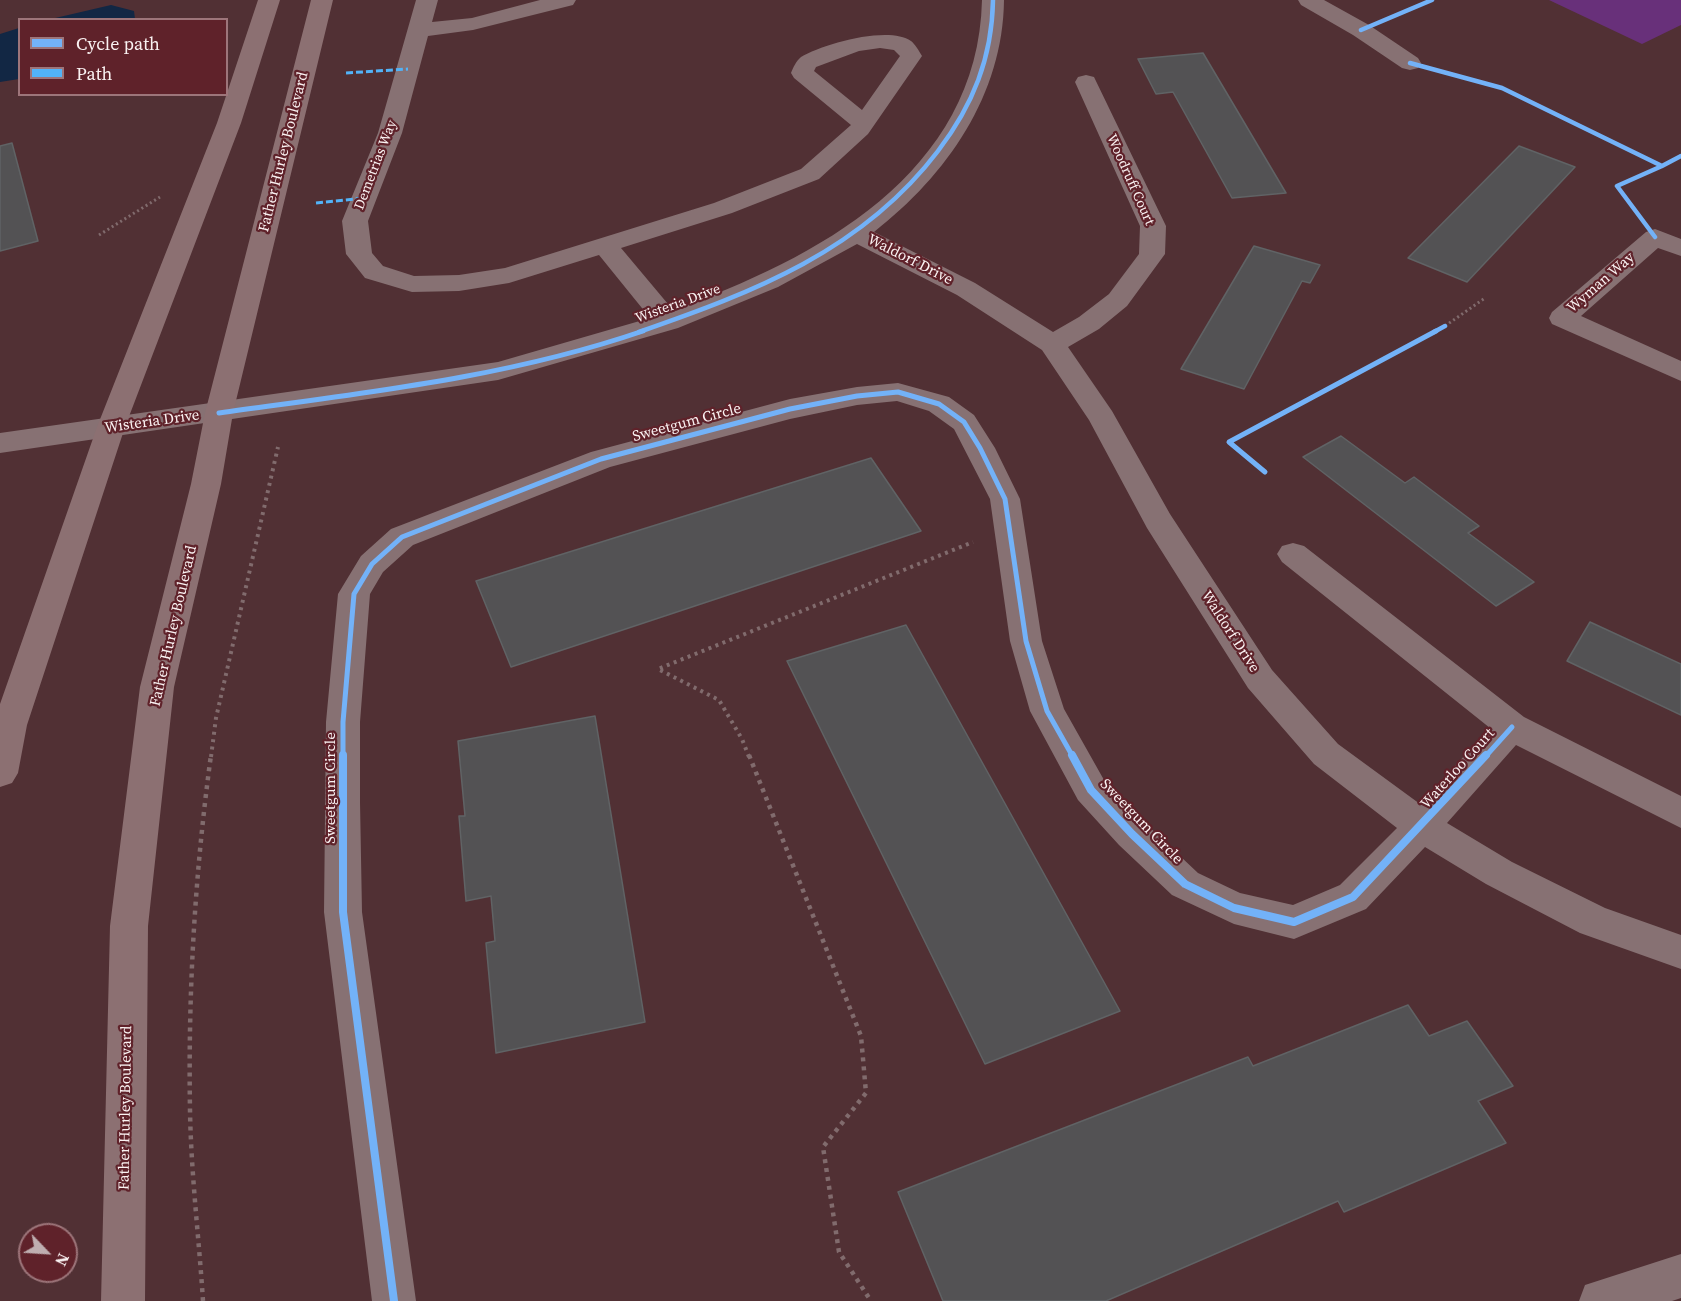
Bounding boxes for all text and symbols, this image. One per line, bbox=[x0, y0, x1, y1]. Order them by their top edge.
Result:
legend bbox=[18, 18, 228, 96]
text: Cycle path bbox=[76, 31, 160, 56]
text: Path bbox=[76, 61, 112, 86]
street label: Father Hurley Boulevard bbox=[255, 70, 313, 234]
street label: Demetrias Way bbox=[351, 118, 401, 212]
street label: Woodruff Court bbox=[1102, 132, 1158, 228]
street label: Waldorf Drive bbox=[864, 231, 956, 289]
street label: Wyman Way bbox=[1564, 249, 1638, 317]
street label: Wisteria Drive bbox=[633, 281, 723, 327]
street label: Sweetgum Circle bbox=[631, 400, 743, 446]
street label: Wisteria Drive bbox=[103, 406, 201, 438]
street label: Father Hurley Boulevard bbox=[147, 544, 201, 708]
street label: Waldorf Drive bbox=[1197, 588, 1263, 676]
street label: Waterloo Court bbox=[1417, 725, 1499, 813]
street label: Sweetgum Circle bbox=[322, 732, 340, 844]
street label: Sweetgum Circle bbox=[1096, 776, 1186, 868]
street label: Father Hurley Boulevard bbox=[116, 1026, 136, 1190]
north arrow bbox=[18, 1223, 78, 1283]
text: N bbox=[50, 1250, 75, 1270]

